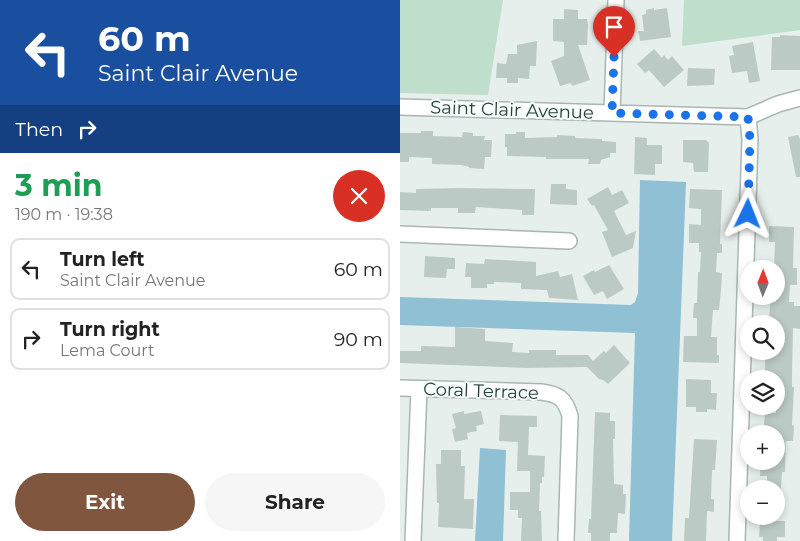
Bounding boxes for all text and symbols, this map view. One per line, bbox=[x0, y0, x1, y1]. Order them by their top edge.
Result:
pin bbox=[593, 6, 635, 57]
icon: arrive bbox=[600, 13, 628, 41]
text: 60 m bbox=[98, 17, 191, 60]
icon: left bbox=[15, 20, 80, 85]
text: Saint Clair Avenue bbox=[98, 60, 298, 87]
street label: Saint Clair Avenue bbox=[430, 96, 594, 124]
icon: right bbox=[73, 115, 101, 143]
text: Then bbox=[15, 118, 63, 141]
text: 3 min bbox=[15, 167, 102, 204]
button: close bbox=[333, 170, 385, 222]
position arrow bbox=[721, 187, 773, 239]
text: 190 m · 19:38 bbox=[15, 205, 113, 224]
text: Turn left bbox=[60, 248, 145, 271]
icon: left bbox=[17, 255, 45, 283]
text: 60 m bbox=[334, 258, 383, 281]
north arrow bbox=[740, 260, 785, 305]
map controls bbox=[740, 260, 785, 525]
text: Saint Clair Avenue bbox=[60, 271, 205, 290]
button: search bbox=[740, 315, 785, 360]
text: Turn right bbox=[60, 318, 160, 341]
icon: right bbox=[17, 325, 45, 353]
text: 90 m bbox=[334, 328, 383, 351]
text: Lema Court bbox=[60, 341, 155, 360]
button: layers bbox=[740, 370, 785, 415]
street label: Coral Terrace bbox=[423, 378, 539, 404]
button: + bbox=[740, 425, 785, 470]
button: Exit bbox=[15, 473, 195, 531]
button: Share bbox=[205, 473, 385, 531]
button: − bbox=[740, 480, 785, 525]

